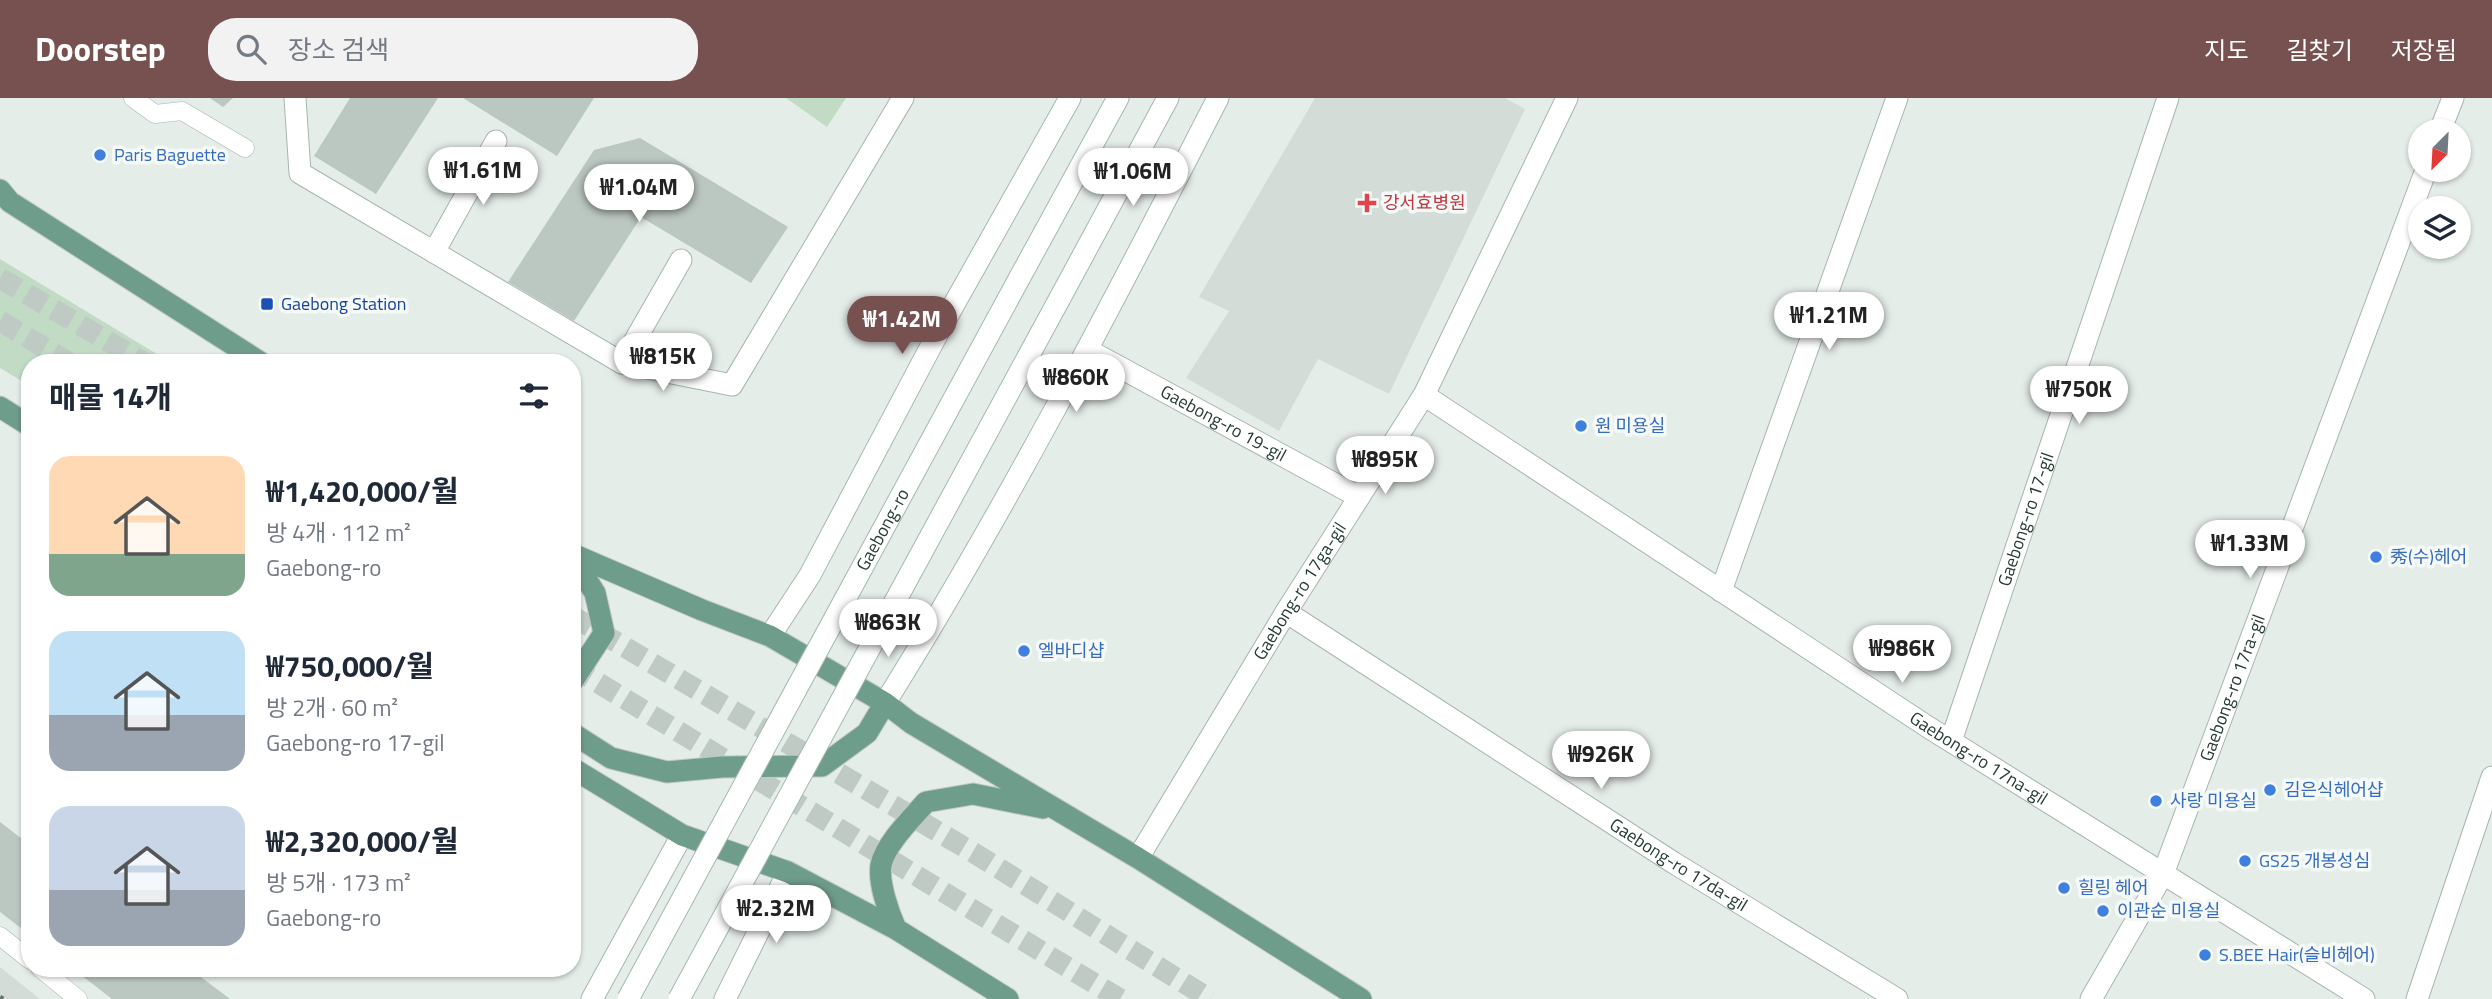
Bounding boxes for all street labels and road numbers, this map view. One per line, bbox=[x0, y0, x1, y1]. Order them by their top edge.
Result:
street label: Gaebong-ro 19-gil bbox=[1156, 378, 1291, 468]
street label: Gaebong-ro 17-gil bbox=[1990, 449, 2060, 590]
street label: Gaebong-ro bbox=[849, 483, 916, 576]
street label: Gaebong-ro 17ga-gil bbox=[1246, 517, 1353, 665]
street label: Gaebong-ro 17ra-gil bbox=[2192, 610, 2272, 765]
street label: Gaebong-ro 17na-gil bbox=[1904, 704, 2053, 811]
street label: Gaebong-ro 17da-gil bbox=[1605, 811, 1753, 918]

